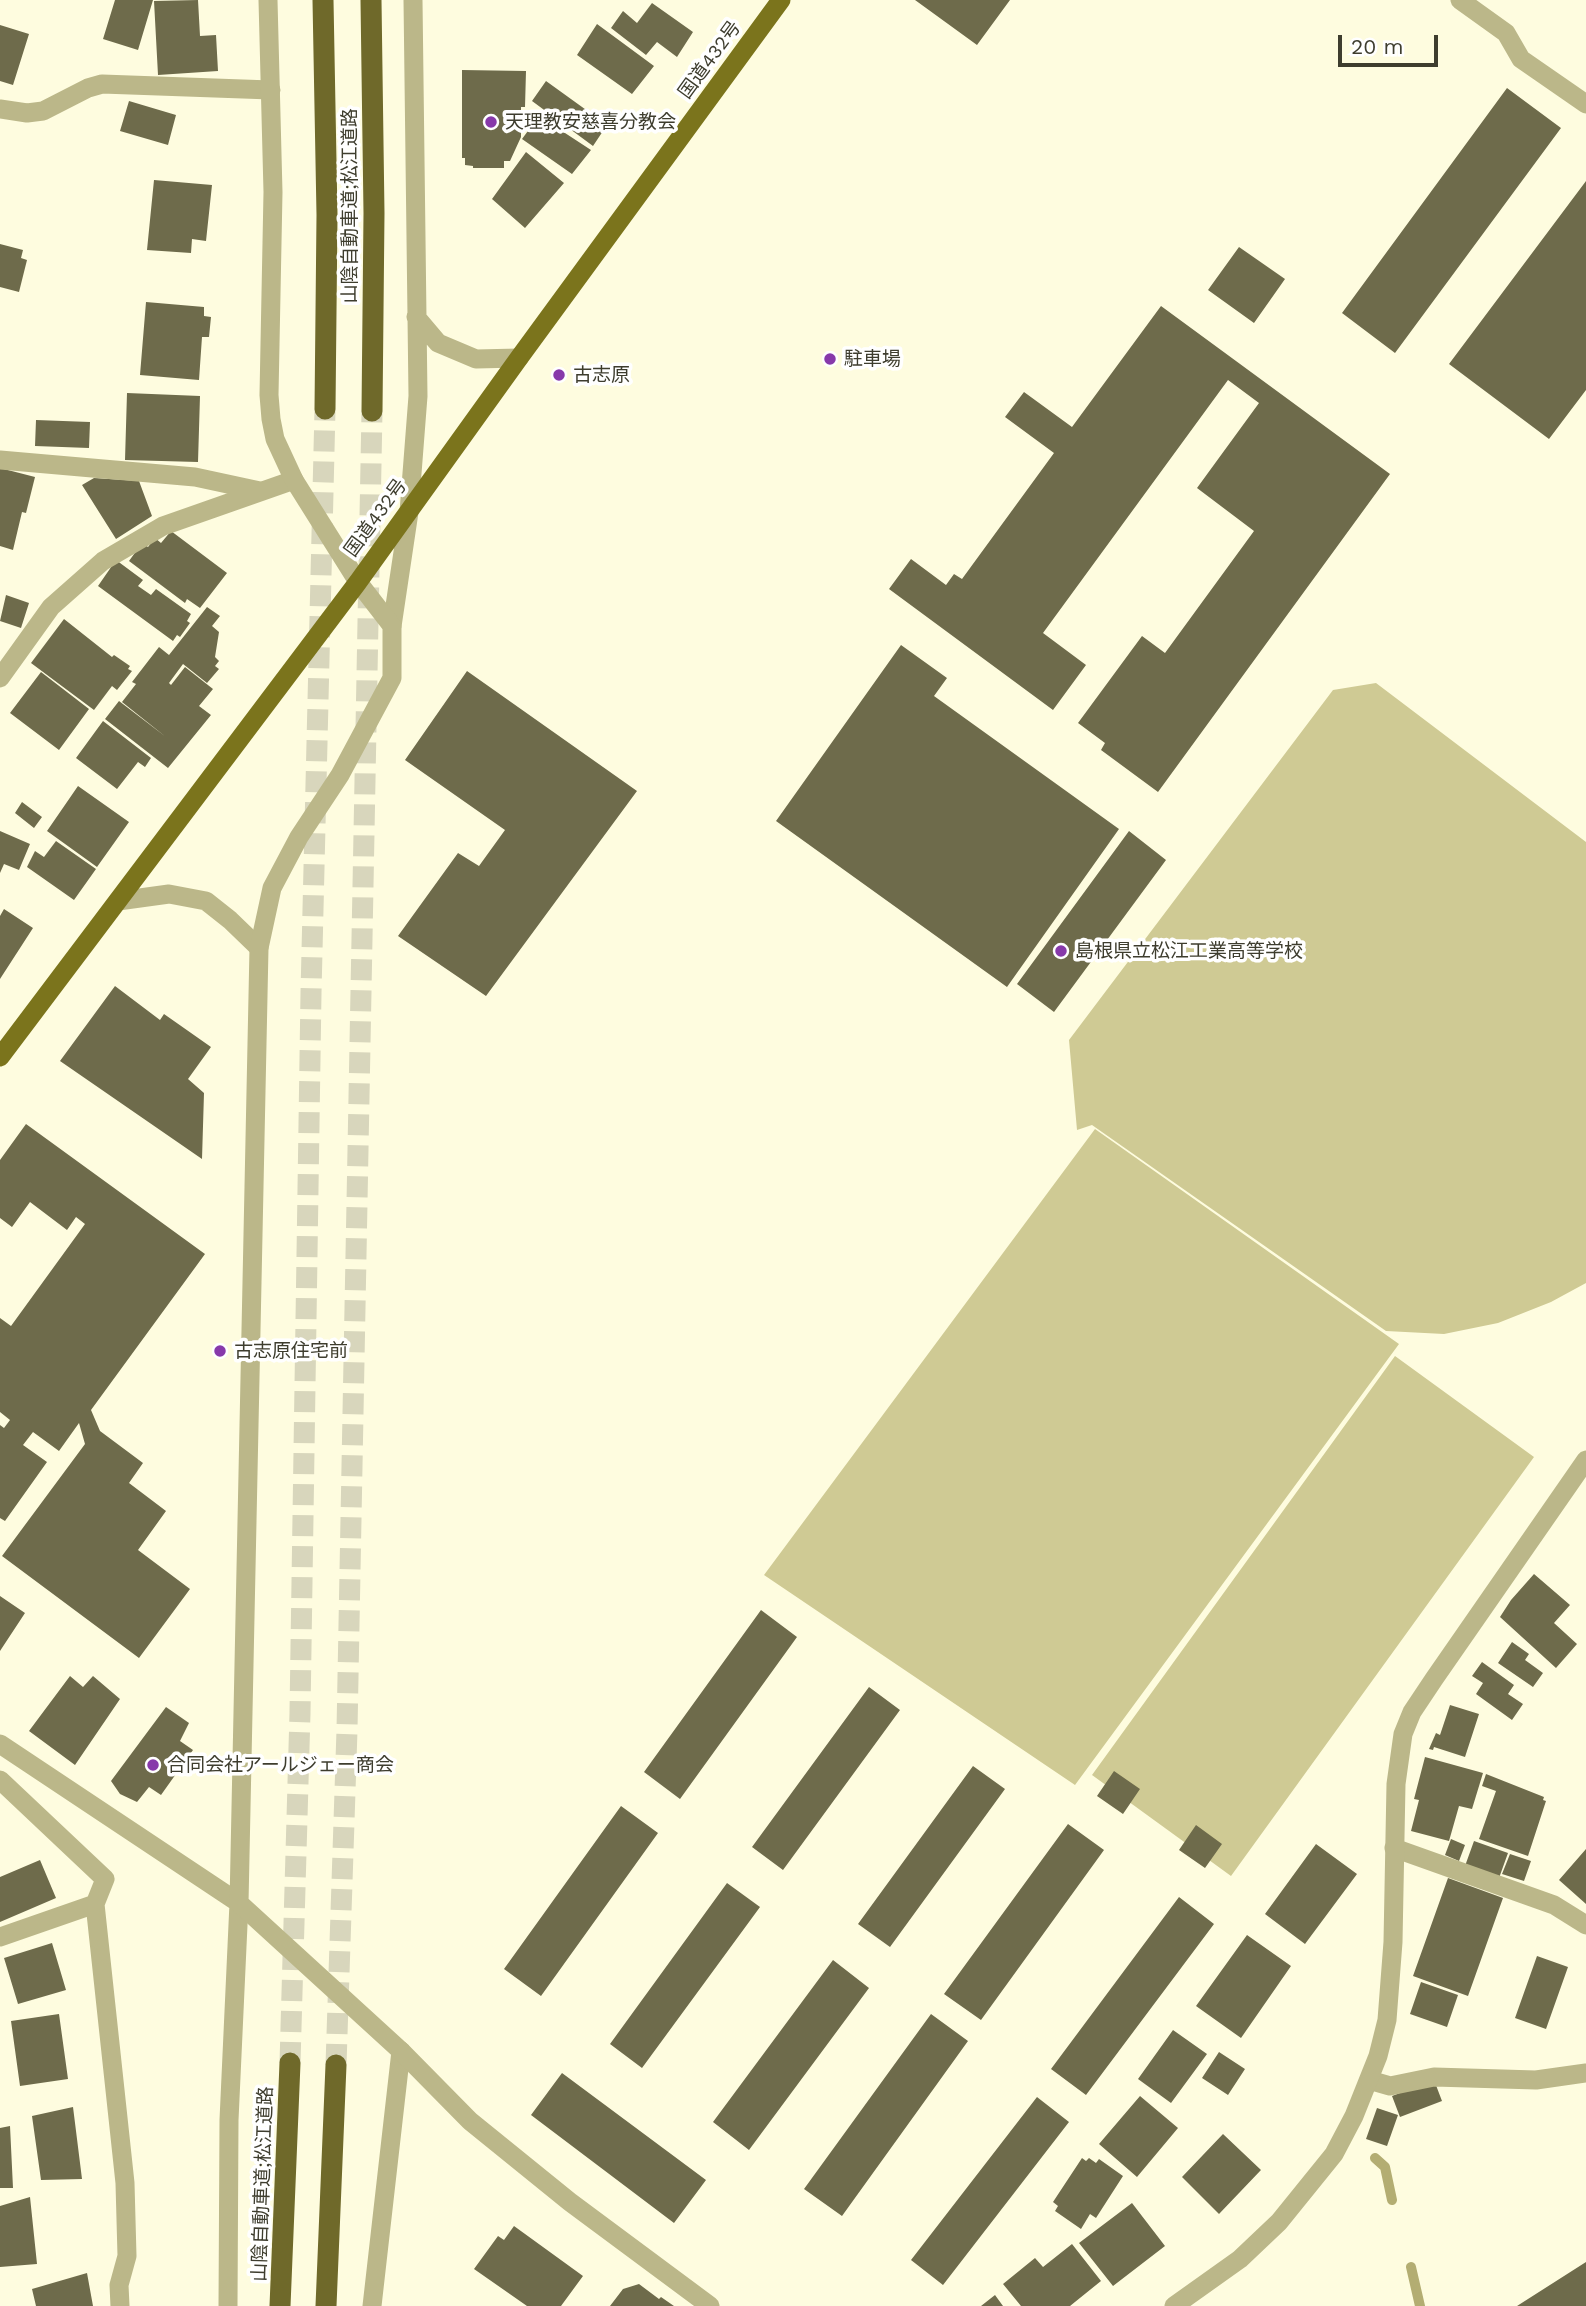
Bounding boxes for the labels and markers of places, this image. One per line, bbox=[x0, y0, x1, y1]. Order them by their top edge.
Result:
place label: 天理教安慈喜分教会 bbox=[505, 111, 676, 133]
marker: 天理教安慈喜分教会 bbox=[483, 114, 499, 130]
place label: 駐車場 bbox=[844, 348, 901, 370]
marker: 駐車場 bbox=[822, 351, 838, 367]
place label: 古志原 bbox=[573, 364, 630, 386]
marker: 古志原 bbox=[551, 367, 567, 383]
place label: 島根県立松江工業高等学校 bbox=[1075, 940, 1303, 962]
marker: 島根県立松江工業高等学校 bbox=[1053, 943, 1069, 959]
place label: 古志原住宅前 bbox=[234, 1340, 348, 1362]
marker: 古志原住宅前 bbox=[212, 1343, 228, 1359]
place label: 合同会社アールジェー商会 bbox=[167, 1754, 394, 1776]
marker: 合同会社アールジェー商会 bbox=[145, 1757, 161, 1773]

